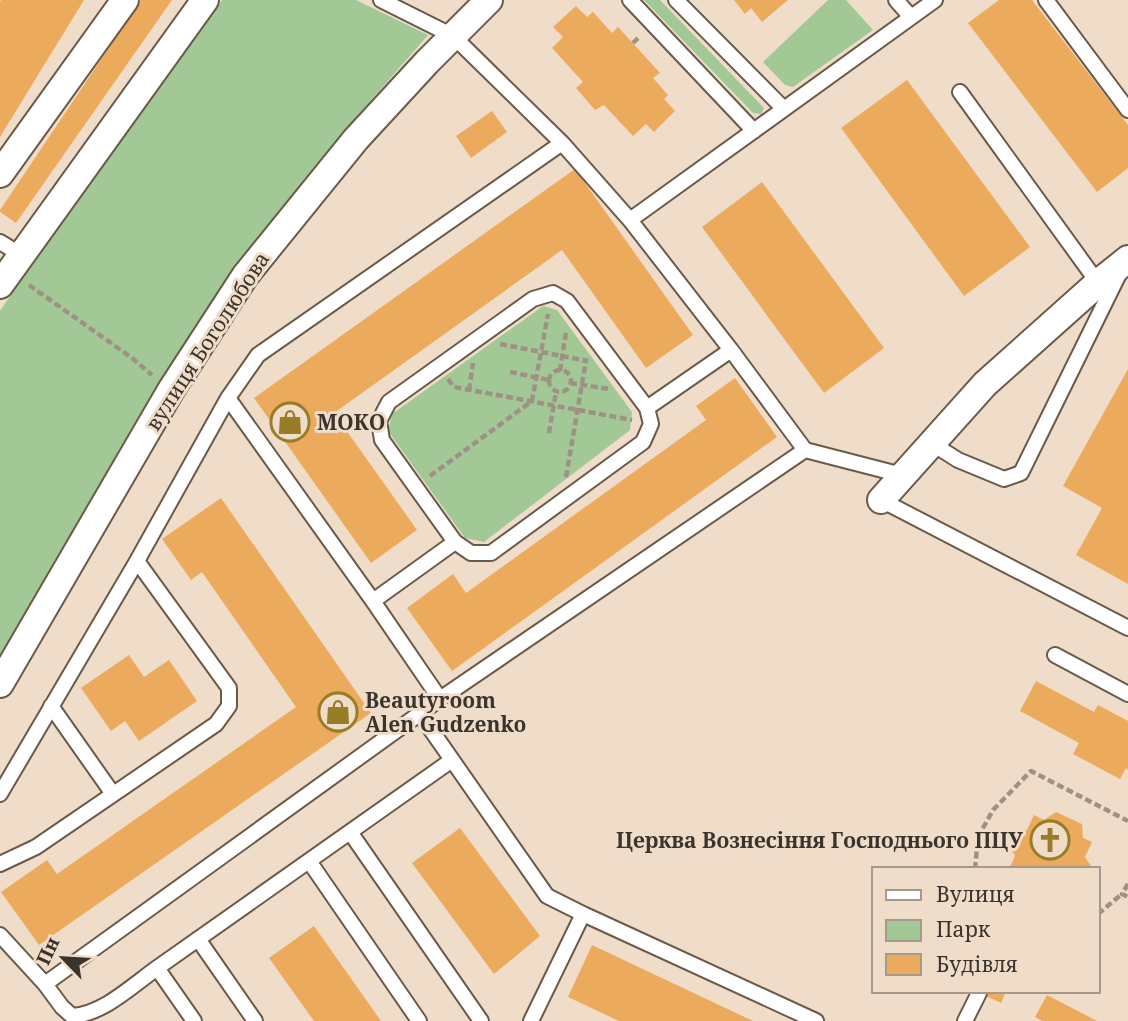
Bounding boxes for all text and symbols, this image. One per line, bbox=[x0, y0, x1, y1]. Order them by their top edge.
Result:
street label: вулиця Боголюбова bbox=[139, 246, 275, 436]
shop icon: МОКО bbox=[269, 401, 311, 443]
place label: МОКО bbox=[317, 408, 385, 436]
place label: Beautyroom Alen Gudzenko bbox=[365, 686, 526, 738]
shop icon: Beautyroom Alen Gudzenko bbox=[317, 691, 359, 733]
church icon: Церква Вознесіння Господнього ПЦУ bbox=[1029, 819, 1071, 861]
place label: Церква Вознесіння Господнього ПЦУ bbox=[616, 826, 1023, 854]
legend bbox=[872, 867, 1100, 993]
text: Вулиця bbox=[936, 880, 1015, 908]
text: Парк bbox=[936, 915, 991, 943]
north arrow bbox=[28, 923, 98, 993]
text: Пн bbox=[30, 932, 65, 969]
text: Будівля bbox=[936, 950, 1018, 978]

